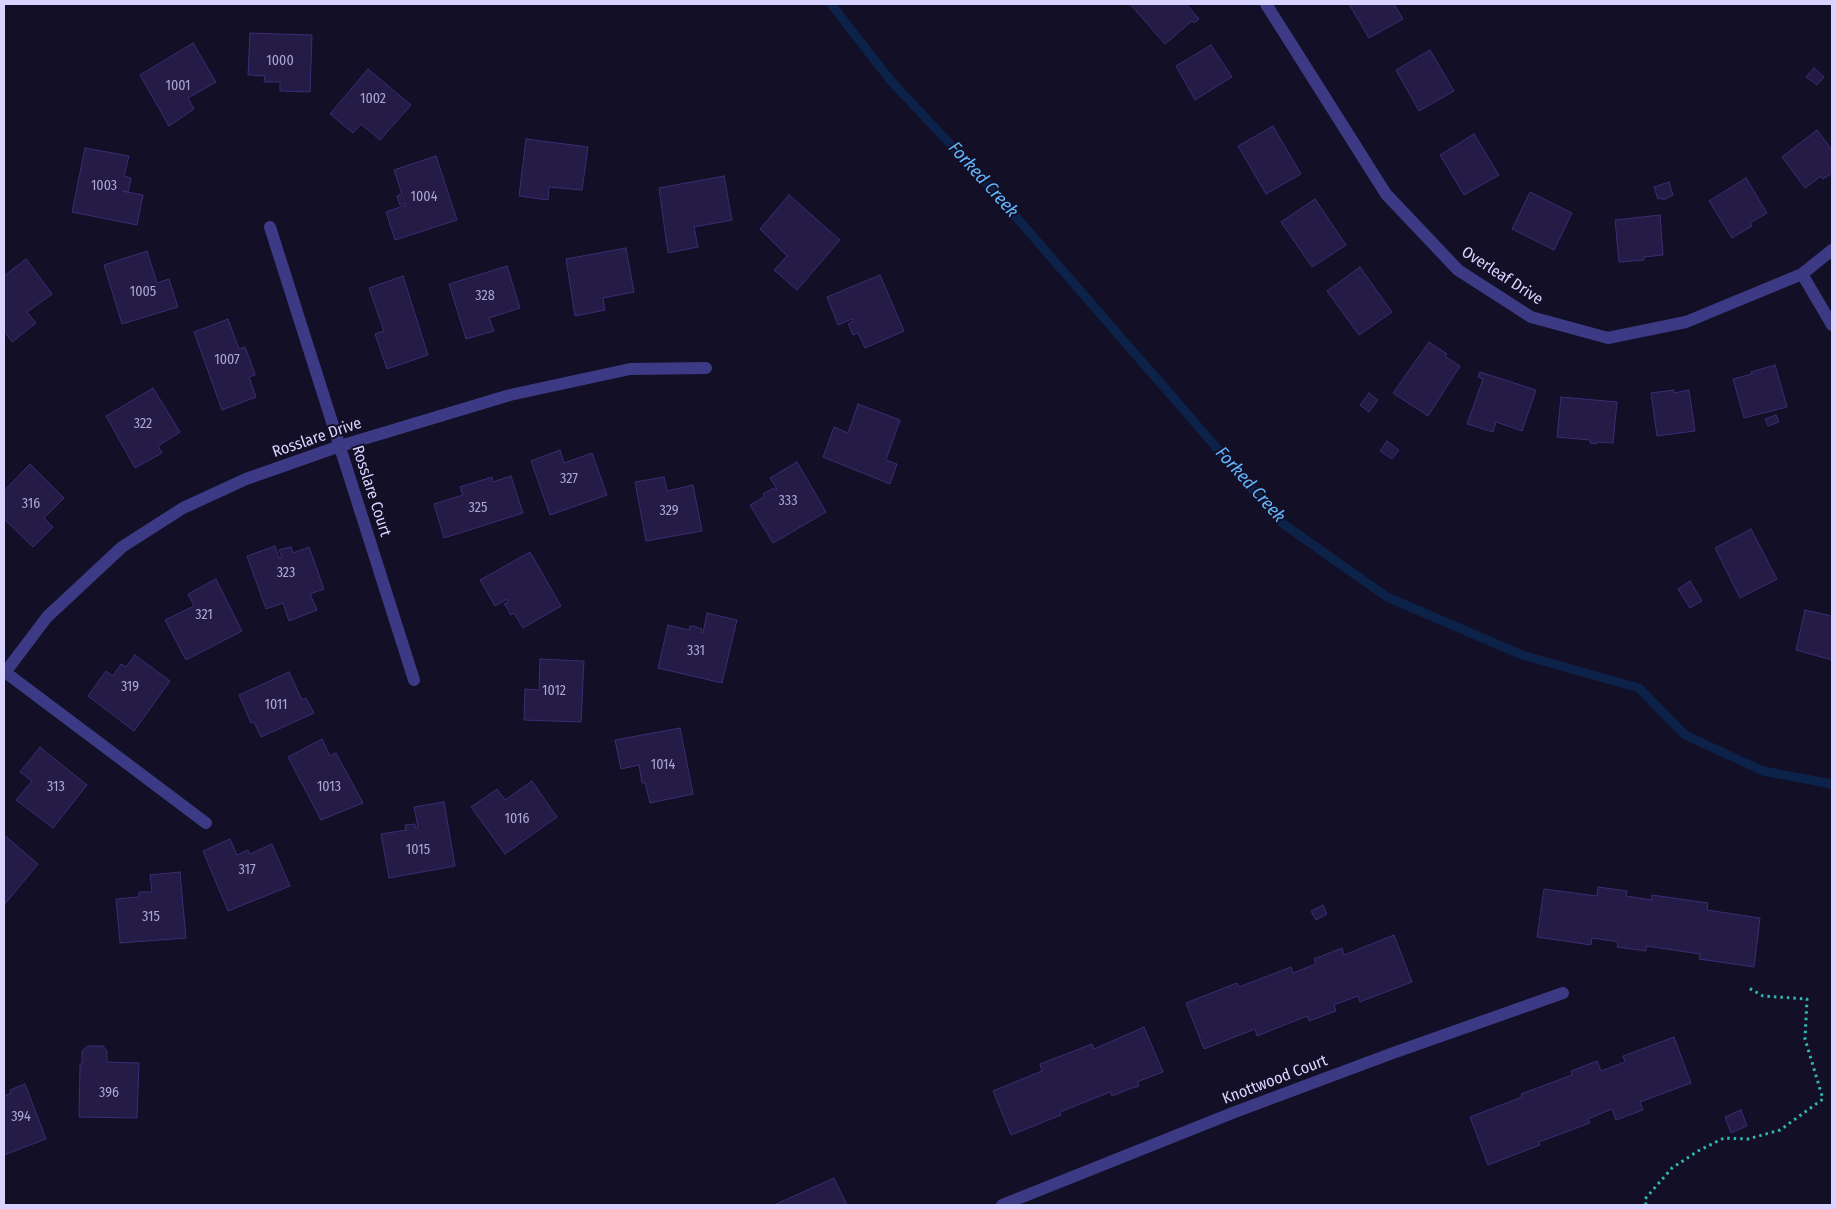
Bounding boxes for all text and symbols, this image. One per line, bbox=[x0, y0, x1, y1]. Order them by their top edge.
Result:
house number: 1000 bbox=[266, 53, 294, 69]
house number: 1001 bbox=[165, 78, 191, 94]
house number: 1002 bbox=[360, 91, 386, 107]
water label: Forked Creek bbox=[943, 138, 1023, 222]
house number: 1003 bbox=[91, 178, 117, 194]
house number: 1004 bbox=[411, 189, 437, 205]
street label: Overleaf Drive bbox=[1458, 243, 1546, 309]
house number: 1005 bbox=[130, 284, 156, 300]
house number: 328 bbox=[475, 288, 495, 304]
house number: 1007 bbox=[214, 352, 240, 368]
street label: Rosslare Drive bbox=[270, 414, 364, 462]
house number: 322 bbox=[134, 416, 152, 432]
street label: Rosslare Court bbox=[347, 443, 395, 539]
water label: Forked Creek bbox=[1210, 443, 1290, 527]
house number: 327 bbox=[560, 471, 578, 487]
house number: 333 bbox=[779, 493, 797, 509]
house number: 316 bbox=[22, 496, 40, 512]
house number: 325 bbox=[469, 500, 487, 516]
house number: 329 bbox=[659, 503, 679, 519]
house number: 323 bbox=[277, 565, 295, 581]
house number: 321 bbox=[195, 607, 213, 623]
house number: 331 bbox=[687, 643, 705, 659]
house number: 319 bbox=[121, 679, 139, 695]
house number: 1012 bbox=[542, 683, 566, 699]
house number: 1011 bbox=[264, 697, 288, 713]
house number: 1014 bbox=[651, 757, 675, 773]
house number: 313 bbox=[47, 779, 65, 795]
house number: 1013 bbox=[317, 779, 341, 795]
house number: 1016 bbox=[505, 811, 529, 827]
house number: 1015 bbox=[406, 842, 430, 858]
house number: 317 bbox=[238, 862, 256, 878]
house number: 315 bbox=[142, 909, 160, 925]
street label: Knottwood Court bbox=[1220, 1051, 1330, 1109]
house number: 396 bbox=[99, 1085, 119, 1101]
house number: 394 bbox=[11, 1109, 31, 1125]

